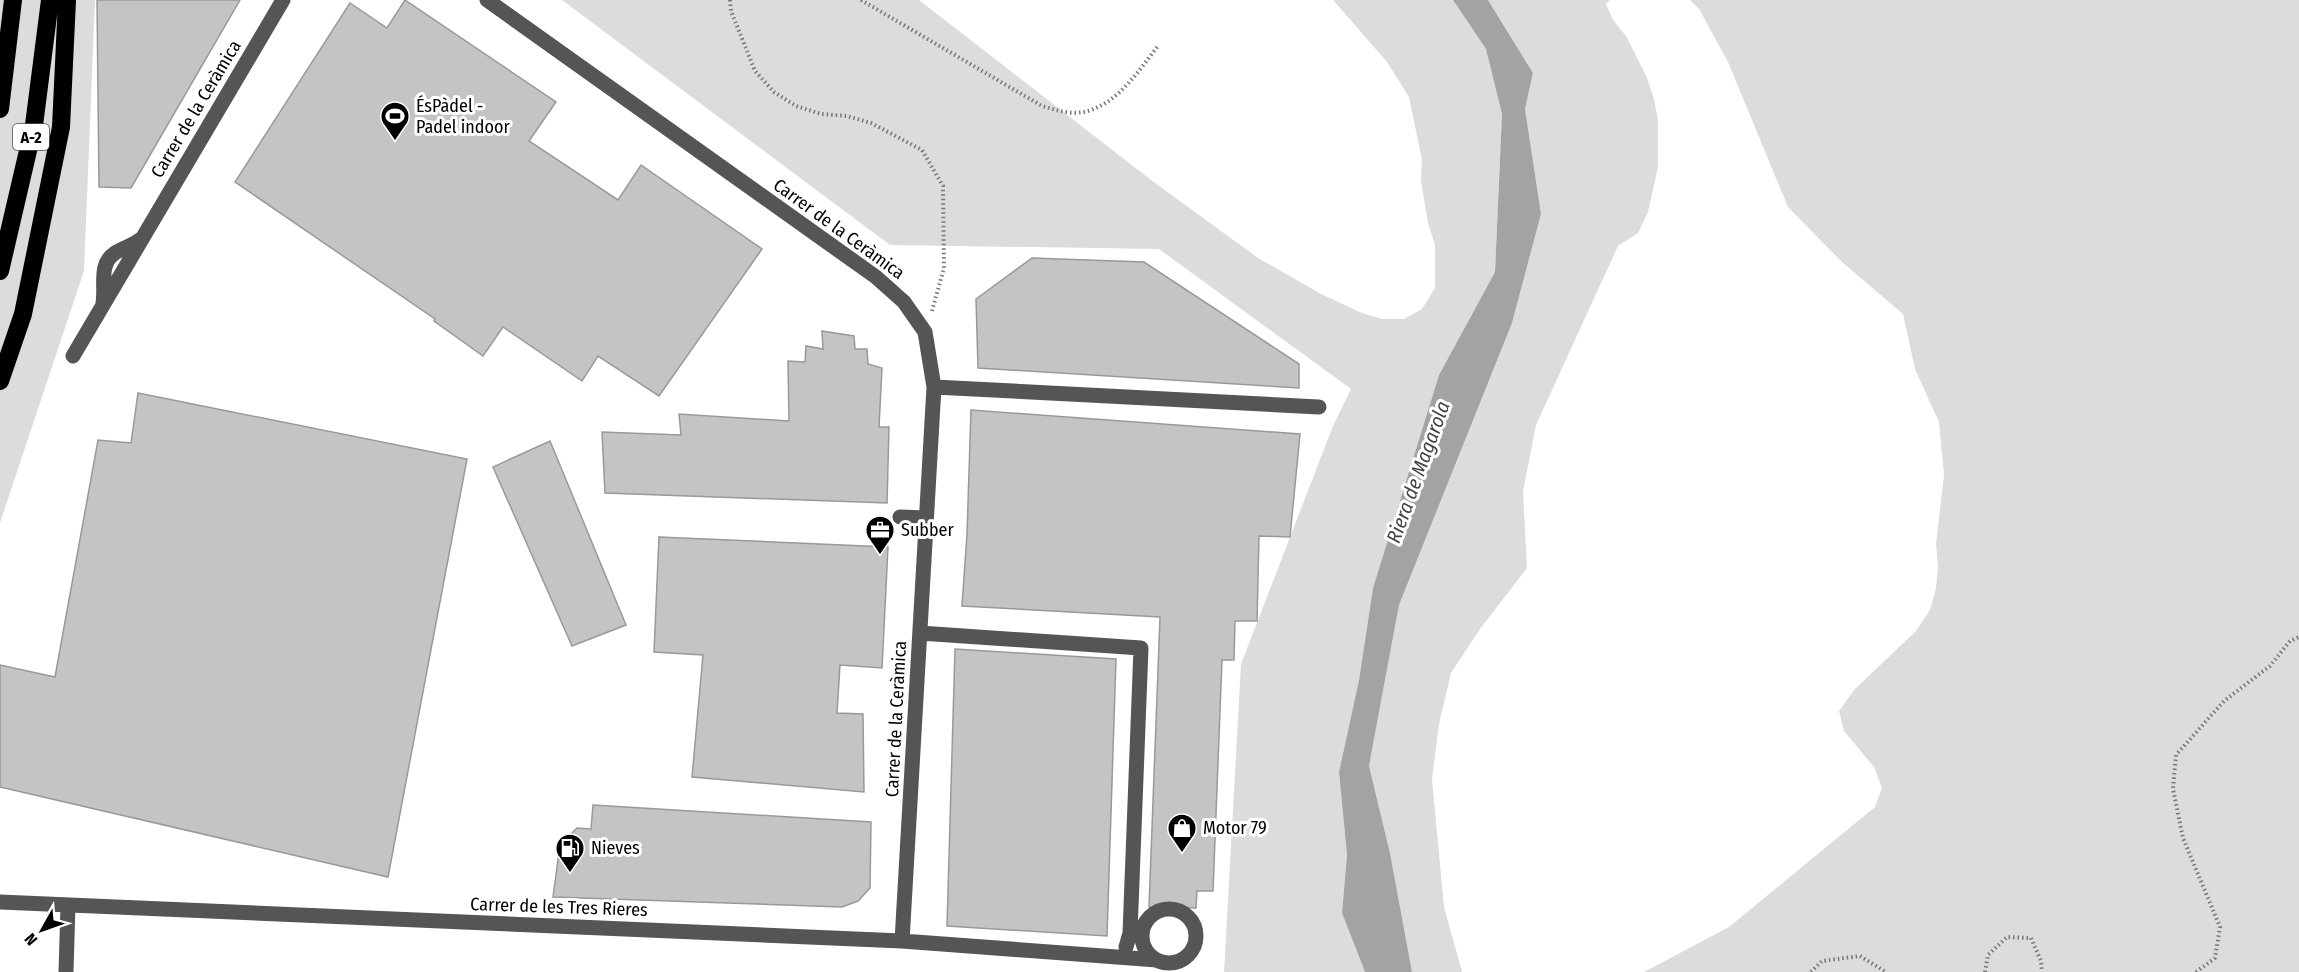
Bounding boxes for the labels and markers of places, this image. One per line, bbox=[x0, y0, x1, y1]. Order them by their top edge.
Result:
place label: ÉsPàdel - Padel indoor bbox=[416, 94, 510, 138]
sports icon: ÉsPàdel - Padel indoor bbox=[379, 100, 411, 142]
office icon: Subber bbox=[864, 514, 896, 556]
place label: Subber bbox=[901, 519, 954, 541]
shop icon: Motor 79 bbox=[1166, 812, 1198, 854]
place label: Motor 79 bbox=[1203, 817, 1267, 839]
fuel station icon: Nieves bbox=[554, 832, 586, 874]
place label: Nieves bbox=[591, 837, 640, 859]

